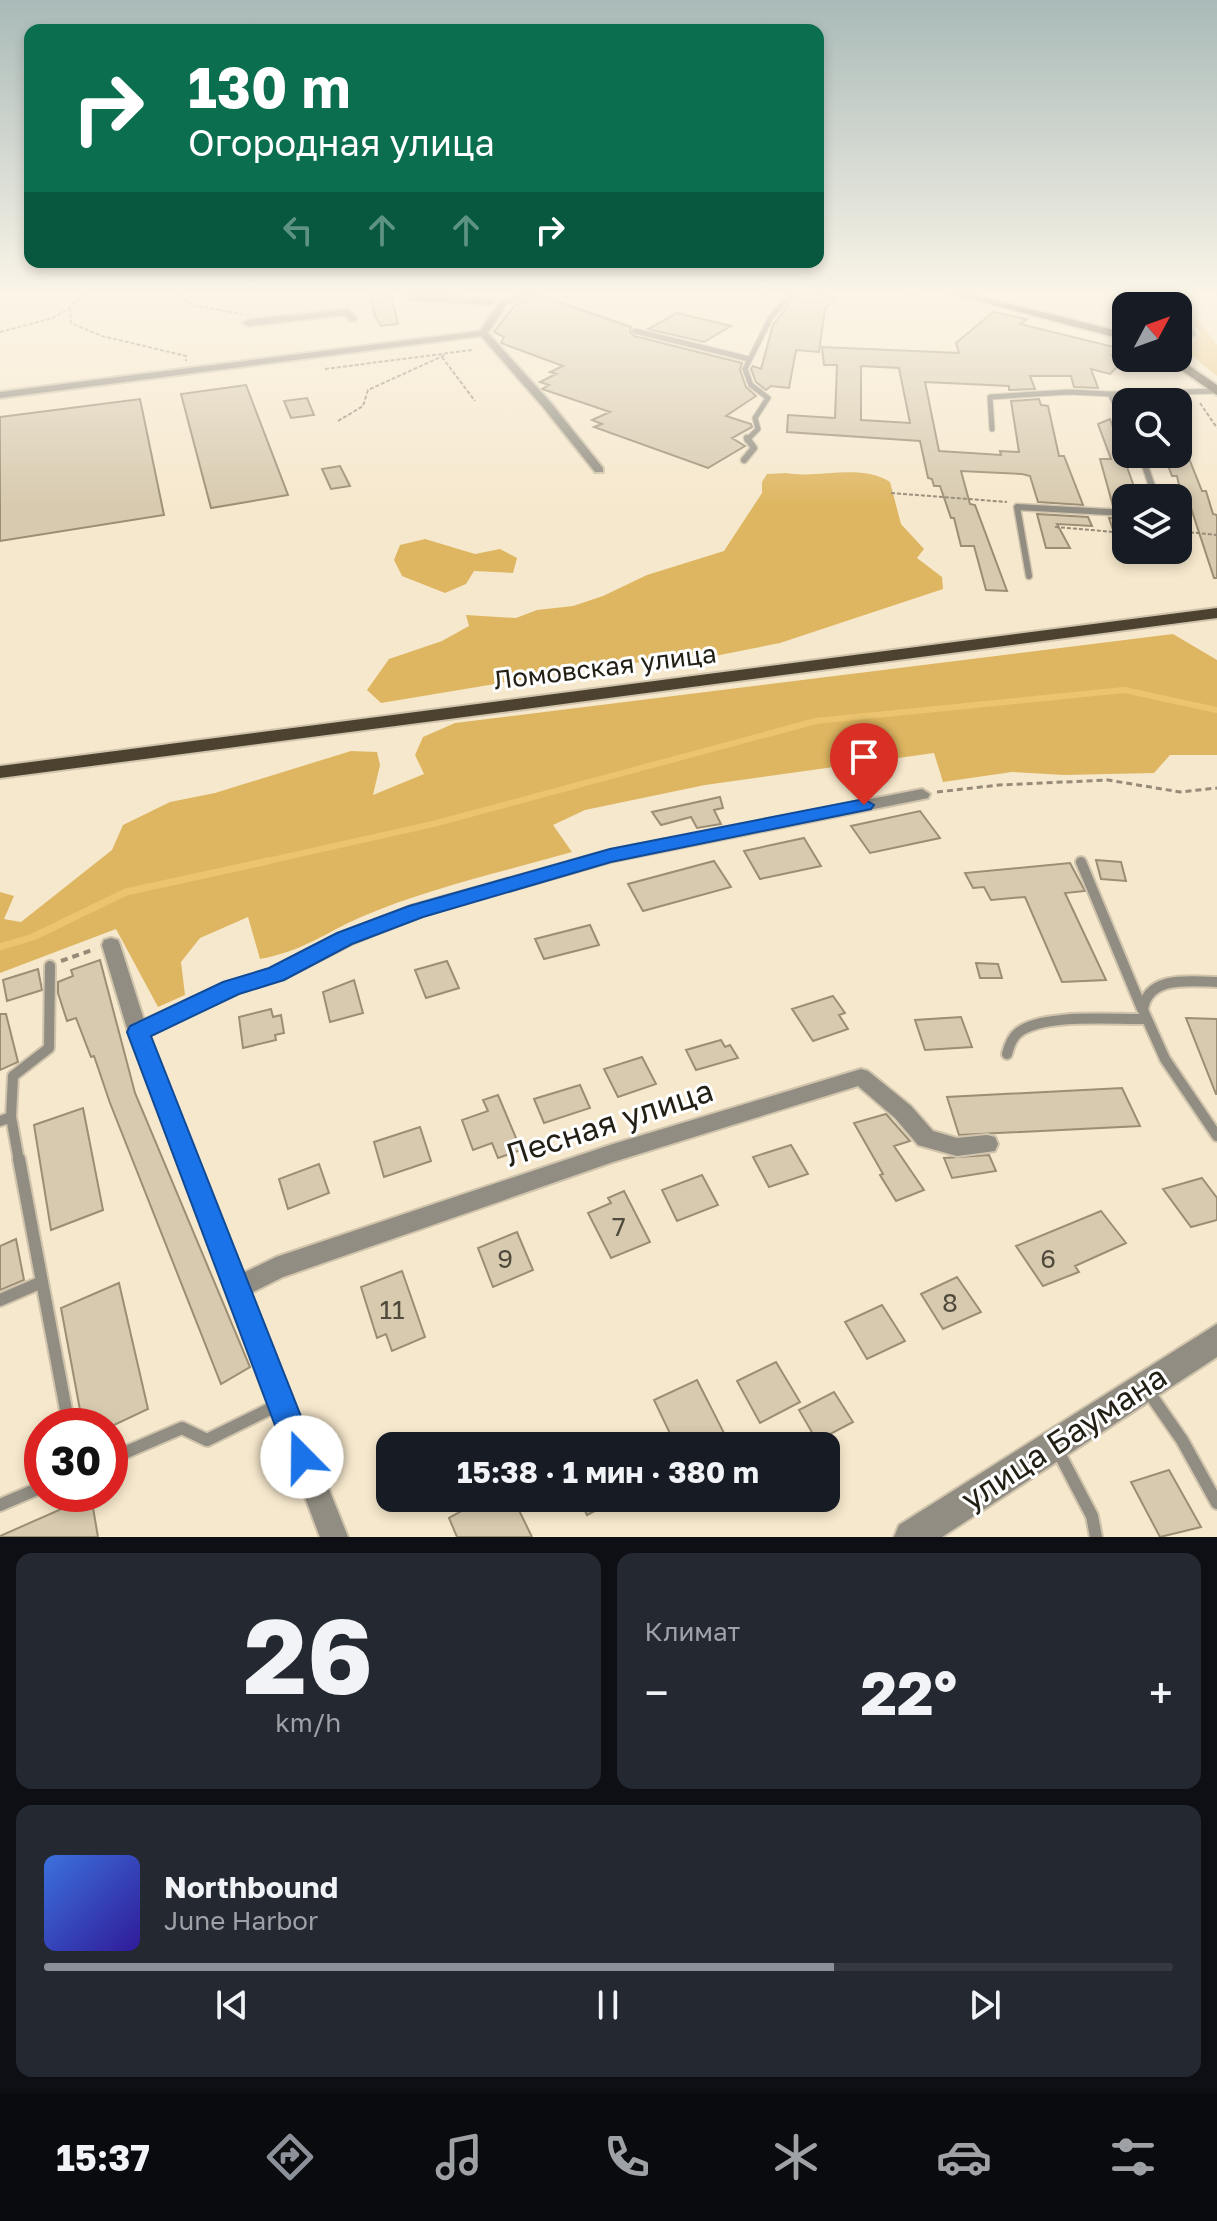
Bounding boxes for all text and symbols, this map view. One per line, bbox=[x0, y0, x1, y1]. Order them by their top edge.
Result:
text: 130 m bbox=[188, 53, 350, 120]
icon: right bbox=[56, 56, 160, 160]
text: Огородная улица bbox=[188, 121, 495, 164]
icon: left bbox=[276, 208, 320, 252]
icon: ahead bbox=[360, 208, 404, 252]
icon: ahead bbox=[444, 208, 488, 252]
icon: right bbox=[528, 208, 572, 252]
north arrow bbox=[1112, 292, 1192, 372]
map controls bbox=[1112, 292, 1192, 564]
button: search bbox=[1112, 388, 1192, 468]
button: layers bbox=[1112, 484, 1192, 564]
street label: Ломовская улица bbox=[492, 637, 718, 696]
pin bbox=[830, 723, 898, 805]
icon: arrive bbox=[842, 735, 886, 779]
street label: Лесная улица bbox=[500, 1071, 718, 1174]
house number: 7 bbox=[612, 1211, 626, 1242]
house number: 9 bbox=[497, 1243, 513, 1274]
house number: 6 bbox=[1040, 1243, 1056, 1274]
house number: 8 bbox=[942, 1287, 958, 1318]
house number: 11 bbox=[379, 1294, 405, 1325]
street label: улица Баумана bbox=[954, 1357, 1173, 1518]
speed limit sign: 30 bbox=[24, 1408, 128, 1512]
position arrow bbox=[260, 1415, 344, 1499]
text: 15:38 · 1 мин · 380 m bbox=[457, 1454, 759, 1490]
text: 26 bbox=[244, 1592, 373, 1717]
text: Климат bbox=[645, 1616, 740, 1647]
text: 22° bbox=[860, 1656, 957, 1728]
text: − bbox=[645, 1666, 669, 1719]
text: + bbox=[1149, 1666, 1173, 1719]
text: km/h bbox=[275, 1707, 341, 1738]
text: Northbound bbox=[164, 1869, 338, 1905]
text: June Harbor bbox=[164, 1905, 318, 1936]
icon: previous bbox=[210, 1983, 254, 2027]
icon: pause bbox=[586, 1983, 630, 2027]
icon: next bbox=[963, 1983, 1007, 2027]
icon: directions bbox=[262, 2129, 318, 2185]
icon: music bbox=[431, 2129, 487, 2185]
icon: phone bbox=[599, 2129, 655, 2185]
icon: climate bbox=[768, 2129, 824, 2185]
icon: car bbox=[936, 2129, 992, 2185]
icon: filters bbox=[1105, 2129, 1161, 2185]
text: 15:37 bbox=[56, 2136, 150, 2179]

